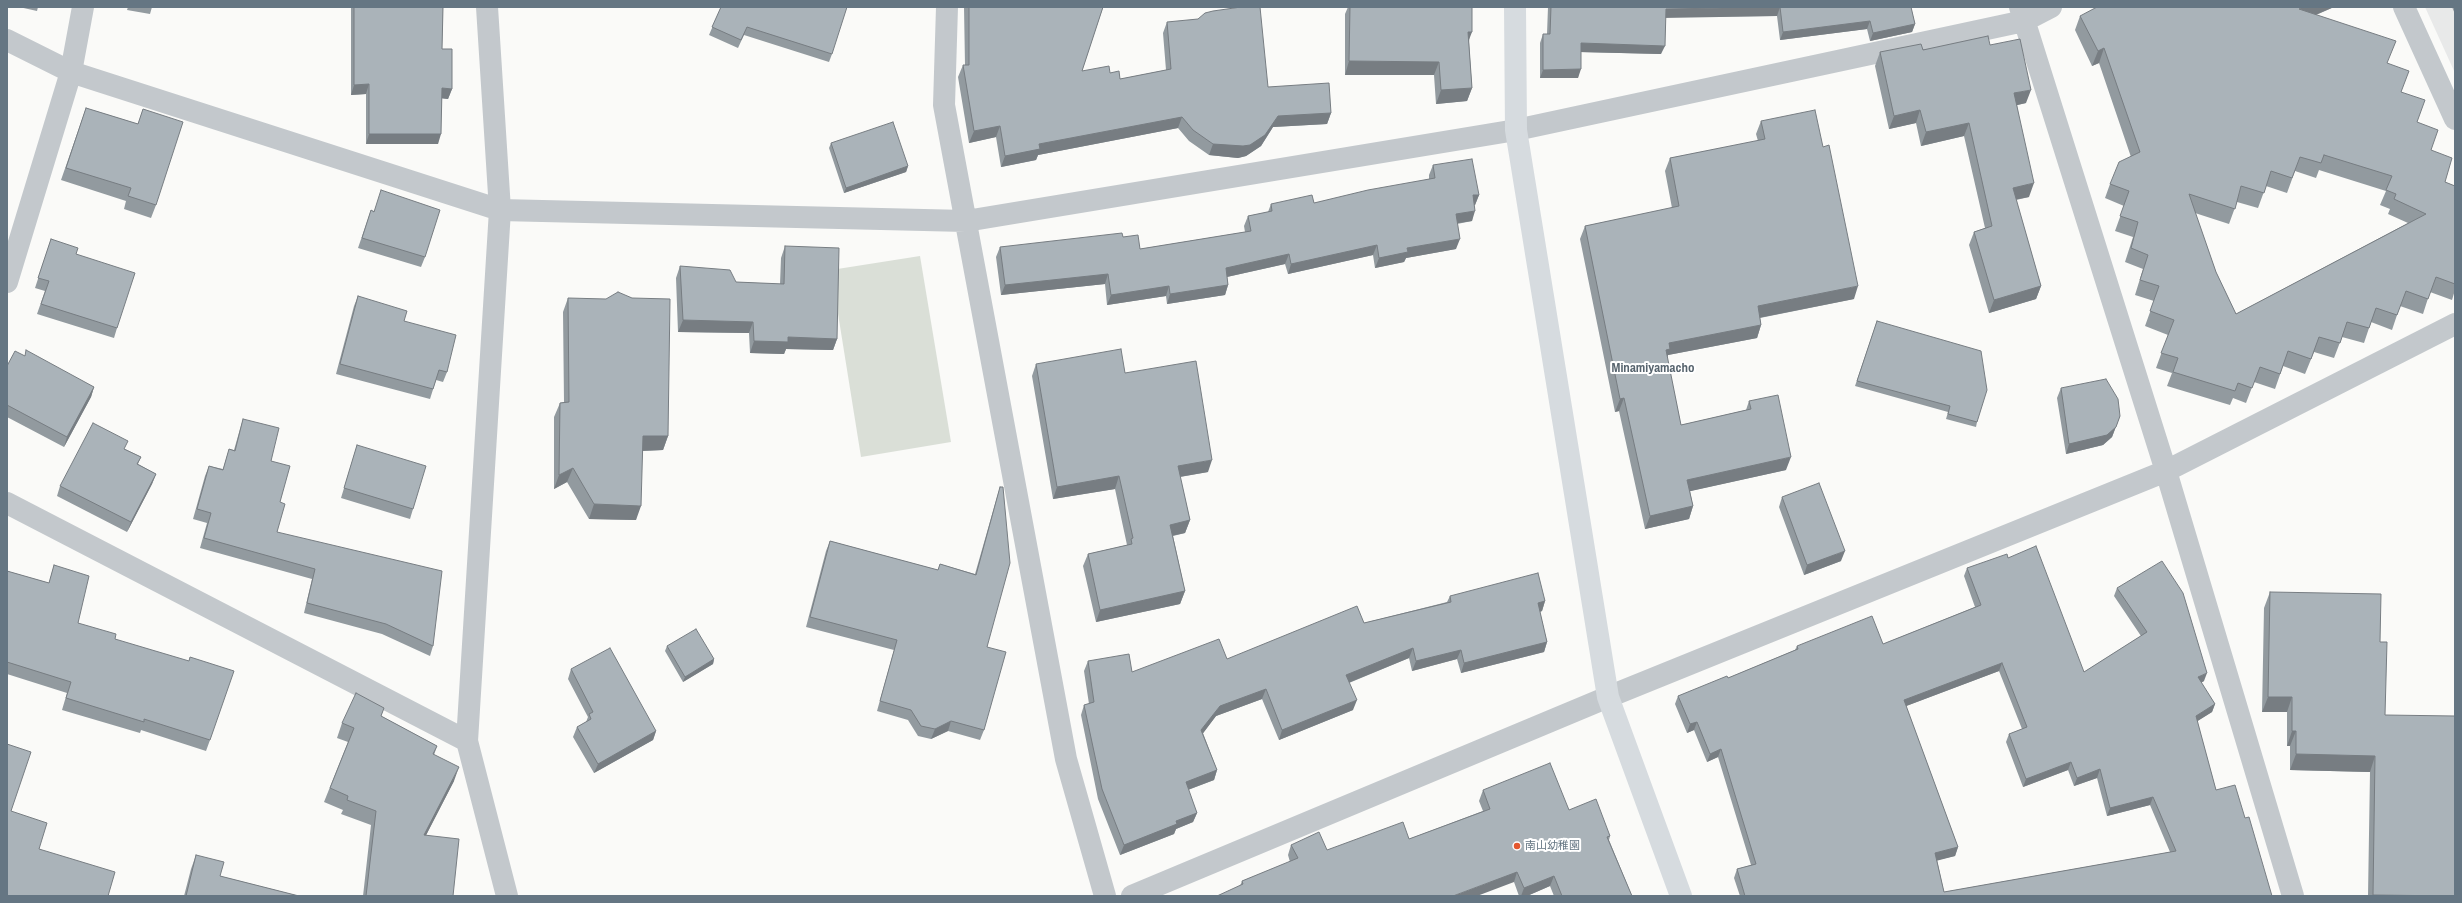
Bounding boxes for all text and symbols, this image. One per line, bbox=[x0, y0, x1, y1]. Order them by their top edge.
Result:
district label: Minamiyamacho bbox=[1612, 361, 1694, 377]
place label: 南山幼稚園 bbox=[1525, 839, 1580, 853]
marker: 南山幼稚園 bbox=[1512, 841, 1522, 851]

